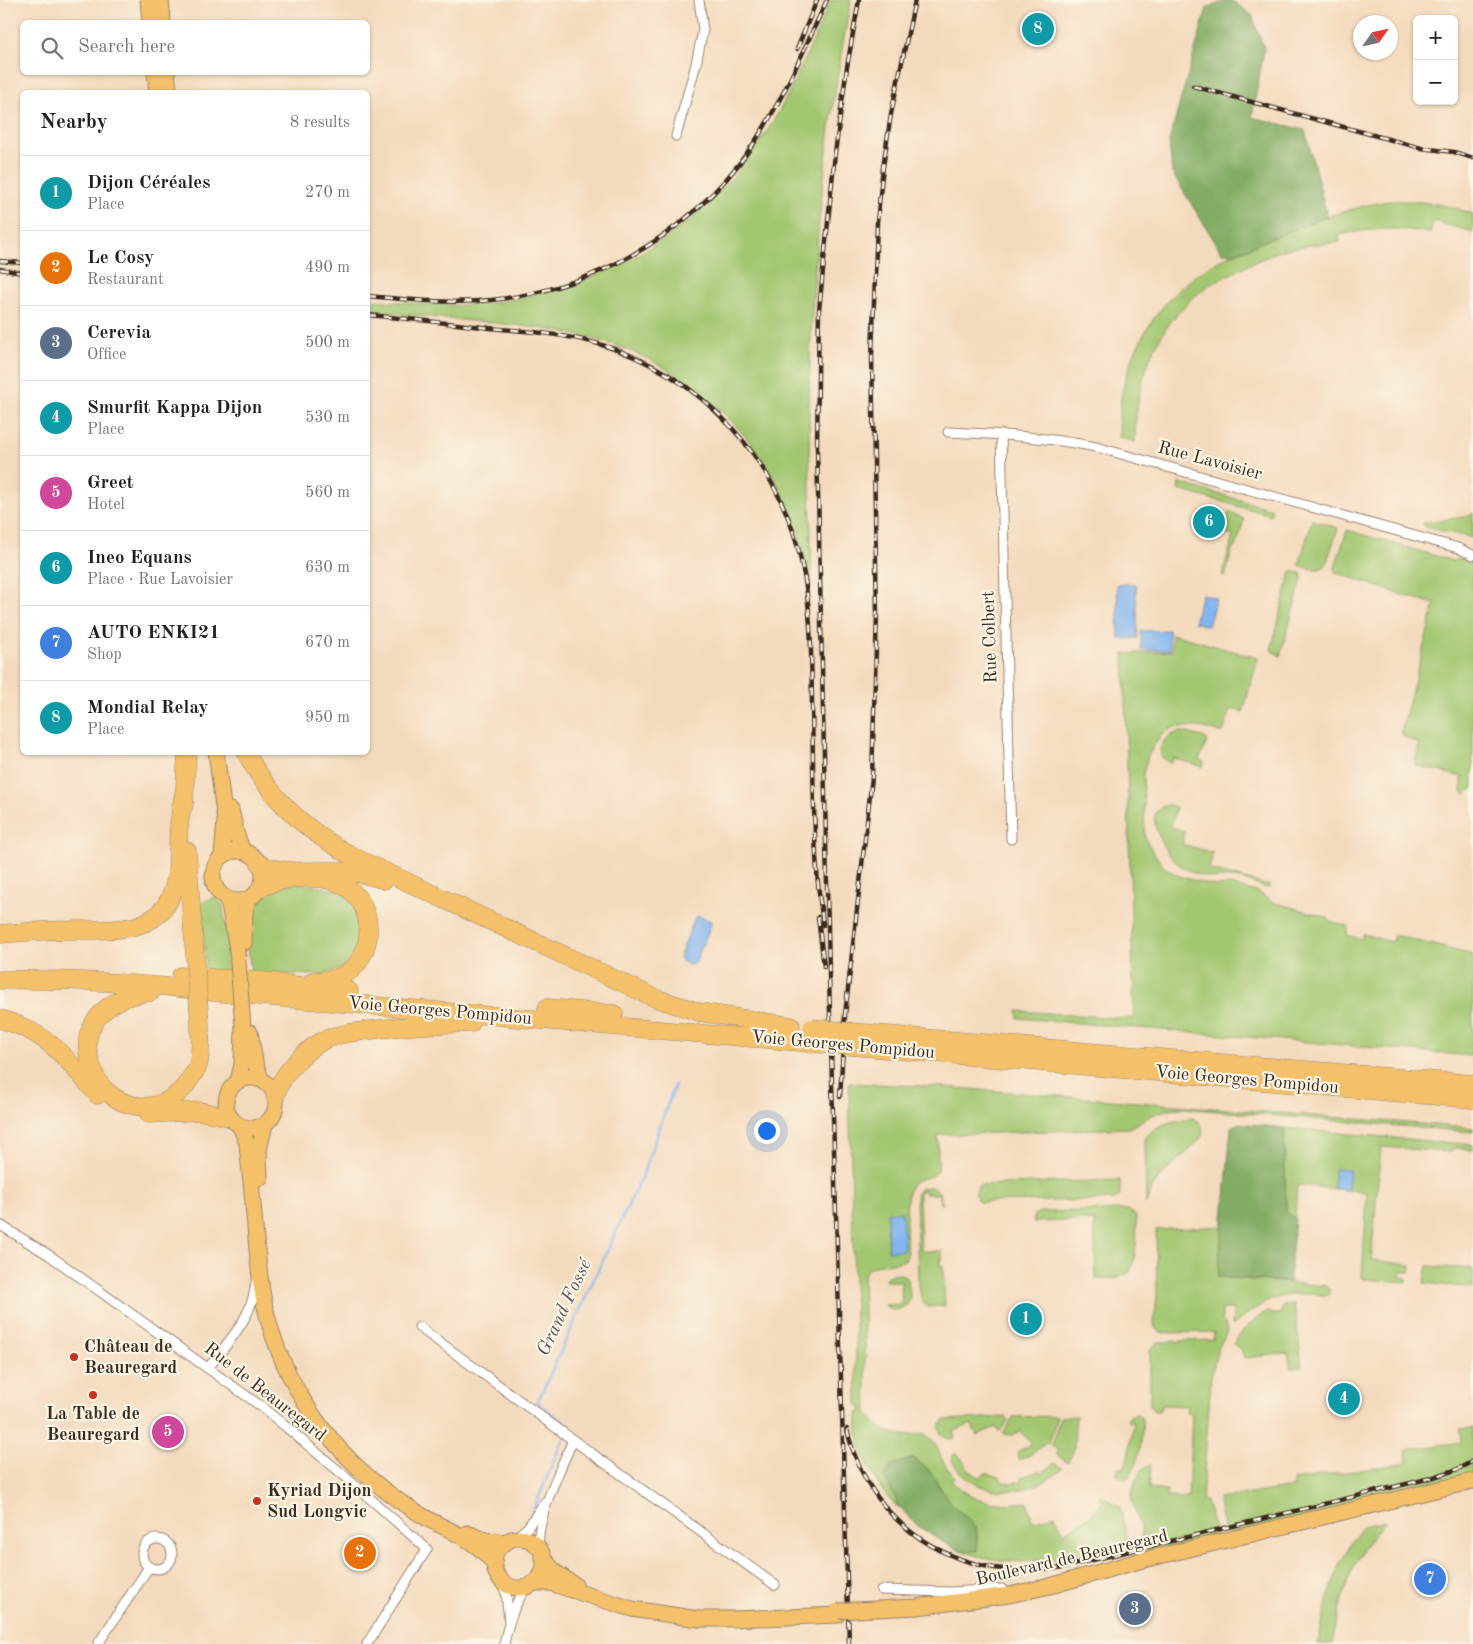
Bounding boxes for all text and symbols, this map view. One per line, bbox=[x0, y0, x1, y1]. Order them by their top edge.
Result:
pin: 8 bbox=[1022, 10, 1054, 48]
north arrow bbox=[1353, 15, 1398, 60]
map controls bbox=[1413, 15, 1458, 105]
button: + bbox=[1413, 15, 1458, 60]
search box bbox=[20, 20, 370, 75]
icon: search bbox=[38, 34, 66, 62]
text: Search here bbox=[78, 38, 175, 57]
button: − bbox=[1413, 60, 1458, 105]
text: Nearby bbox=[40, 112, 108, 133]
text: 8 results bbox=[290, 115, 350, 131]
text: Dijon Céréales bbox=[87, 174, 210, 193]
text: 1 bbox=[51, 185, 61, 201]
text: 270 m bbox=[305, 185, 350, 201]
text: Place bbox=[87, 197, 124, 213]
text: Le Cosy bbox=[87, 249, 154, 268]
text: 2 bbox=[51, 260, 61, 276]
text: 490 m bbox=[305, 260, 350, 276]
text: Restaurant bbox=[87, 272, 164, 288]
text: Cerevia bbox=[87, 324, 151, 343]
text: 3 bbox=[51, 335, 61, 351]
text: 500 m bbox=[305, 335, 350, 351]
text: Office bbox=[87, 347, 126, 363]
text: Smurfit Kappa Dijon bbox=[87, 399, 262, 418]
text: 4 bbox=[51, 410, 61, 426]
text: 530 m bbox=[305, 410, 350, 426]
text: Place bbox=[87, 422, 124, 438]
street label: Rue Lavoisier bbox=[1156, 438, 1265, 484]
text: Greet bbox=[87, 474, 134, 493]
text: 5 bbox=[51, 485, 61, 501]
text: 560 m bbox=[305, 485, 350, 501]
text: Hotel bbox=[87, 497, 125, 513]
pin: 6 bbox=[1193, 503, 1225, 541]
text: Ineo Equans bbox=[87, 549, 192, 568]
text: 6 bbox=[51, 560, 61, 576]
text: 630 m bbox=[305, 560, 350, 576]
text: Place · Rue Lavoisier bbox=[87, 572, 233, 588]
street label: Rue Colbert bbox=[979, 590, 1001, 684]
text: AUTO ENKI21 bbox=[87, 624, 220, 643]
text: 7 bbox=[51, 635, 61, 651]
text: 670 m bbox=[305, 635, 350, 651]
text: Shop bbox=[87, 647, 122, 663]
text: Mondial Relay bbox=[87, 699, 209, 718]
text: 8 bbox=[51, 710, 61, 726]
text: 950 m bbox=[305, 710, 350, 726]
text: Place bbox=[87, 722, 124, 738]
street label: Voie Georges Pompidou bbox=[347, 994, 533, 1028]
street label: Voie Georges Pompidou bbox=[750, 1028, 936, 1062]
street label: Voie Georges Pompidou bbox=[1154, 1063, 1340, 1097]
your location bbox=[754, 1118, 780, 1144]
water label: Grand Fossé bbox=[534, 1255, 597, 1359]
pin: 1 bbox=[1010, 1300, 1042, 1338]
place label: Château de Beauregard bbox=[84, 1338, 178, 1377]
street label: Rue de Beauregard bbox=[201, 1339, 329, 1445]
marker: Château de Beauregard bbox=[68, 1351, 80, 1363]
pin: 4 bbox=[1328, 1380, 1360, 1418]
marker: La Table de Beauregard bbox=[87, 1389, 99, 1401]
place label: La Table de Beauregard bbox=[46, 1405, 140, 1444]
pin: 5 bbox=[152, 1413, 184, 1451]
place label: Kyriad Dijon Sud Longvic bbox=[267, 1482, 372, 1521]
marker: Kyriad Dijon Sud Longvic bbox=[251, 1495, 263, 1507]
street label: Boulevard de Beauregard bbox=[974, 1527, 1170, 1589]
pin: 2 bbox=[344, 1534, 376, 1572]
pin: 7 bbox=[1414, 1560, 1446, 1598]
pin: 3 bbox=[1119, 1590, 1151, 1628]

